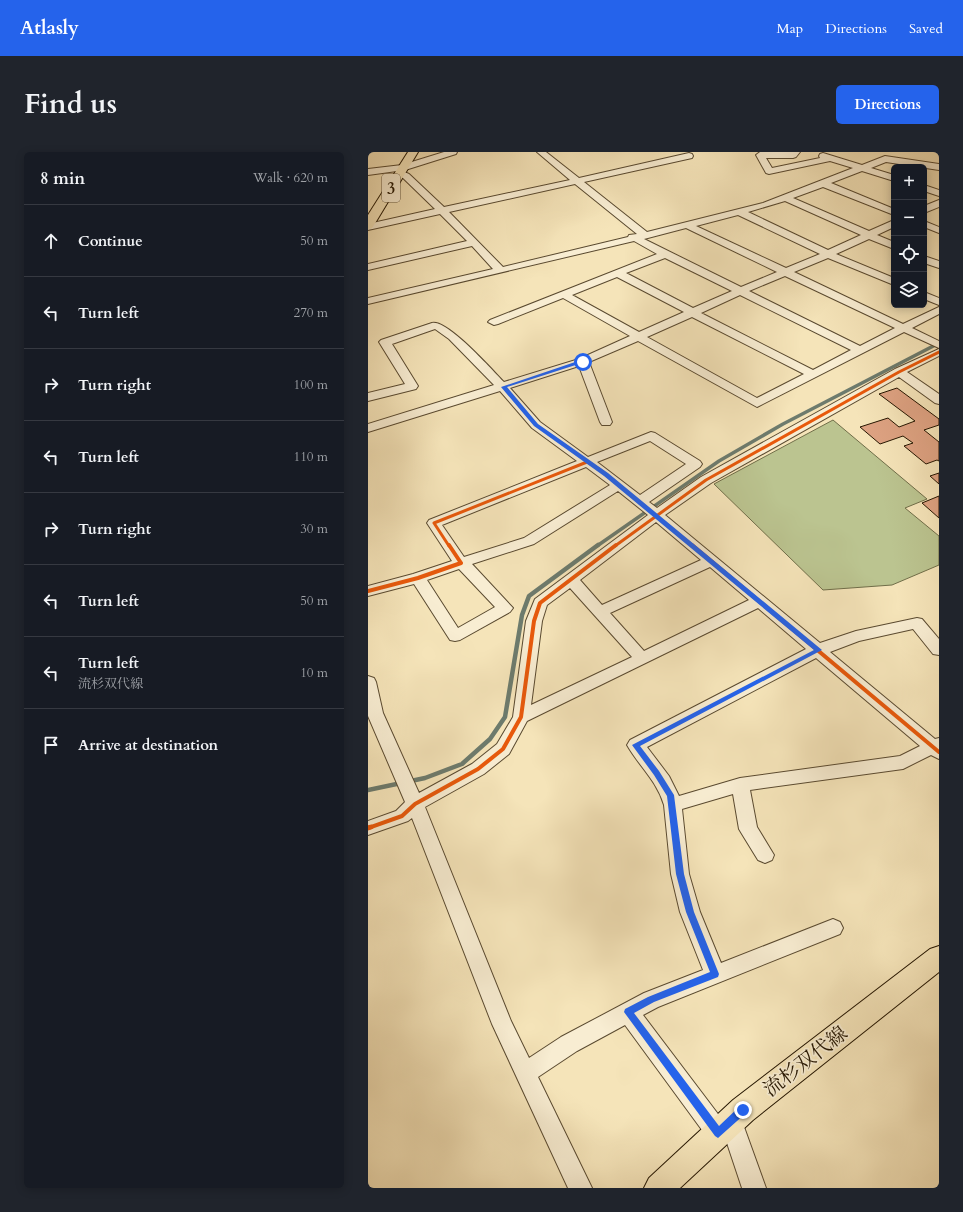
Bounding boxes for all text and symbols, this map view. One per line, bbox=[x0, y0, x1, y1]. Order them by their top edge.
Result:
text: Atlasly bbox=[20, 15, 79, 41]
text: Map bbox=[777, 19, 803, 38]
text: Directions bbox=[825, 19, 887, 38]
text: Saved bbox=[909, 19, 943, 38]
text: Find us bbox=[24, 85, 117, 123]
button: Directions bbox=[836, 85, 939, 124]
map controls bbox=[891, 164, 927, 308]
button: + bbox=[891, 164, 927, 200]
text: 8 min bbox=[40, 167, 85, 190]
text: Walk · 620 m bbox=[253, 169, 328, 187]
road number: 3 bbox=[382, 174, 400, 202]
button: − bbox=[891, 200, 927, 236]
icon: ahead bbox=[40, 230, 62, 252]
text: Continue bbox=[78, 231, 143, 251]
text: 50 m bbox=[300, 232, 328, 250]
button: locate bbox=[891, 236, 927, 272]
button: layers bbox=[891, 272, 927, 308]
icon: left bbox=[40, 302, 62, 324]
text: Turn left bbox=[78, 303, 139, 323]
text: 270 m bbox=[294, 304, 328, 322]
route start bbox=[574, 353, 592, 371]
icon: right bbox=[40, 374, 62, 396]
text: Turn right bbox=[78, 375, 151, 395]
text: 100 m bbox=[294, 376, 328, 394]
icon: left bbox=[40, 446, 62, 468]
text: Turn left bbox=[78, 447, 139, 467]
text: 110 m bbox=[294, 448, 328, 466]
icon: right bbox=[40, 518, 62, 540]
text: Turn right bbox=[78, 519, 151, 539]
text: 30 m bbox=[300, 520, 328, 538]
icon: left bbox=[40, 590, 62, 612]
text: Turn left bbox=[78, 591, 139, 611]
text: 50 m bbox=[300, 592, 328, 610]
text: Turn left bbox=[78, 653, 139, 673]
icon: left bbox=[40, 662, 62, 684]
text: 10 m bbox=[300, 664, 328, 682]
text: 流杉双代線 bbox=[78, 675, 143, 693]
icon: arrive bbox=[40, 734, 62, 756]
text: Arrive at destination bbox=[78, 735, 218, 755]
street label: 流杉双代線 bbox=[758, 1020, 853, 1103]
route end bbox=[734, 1101, 752, 1119]

